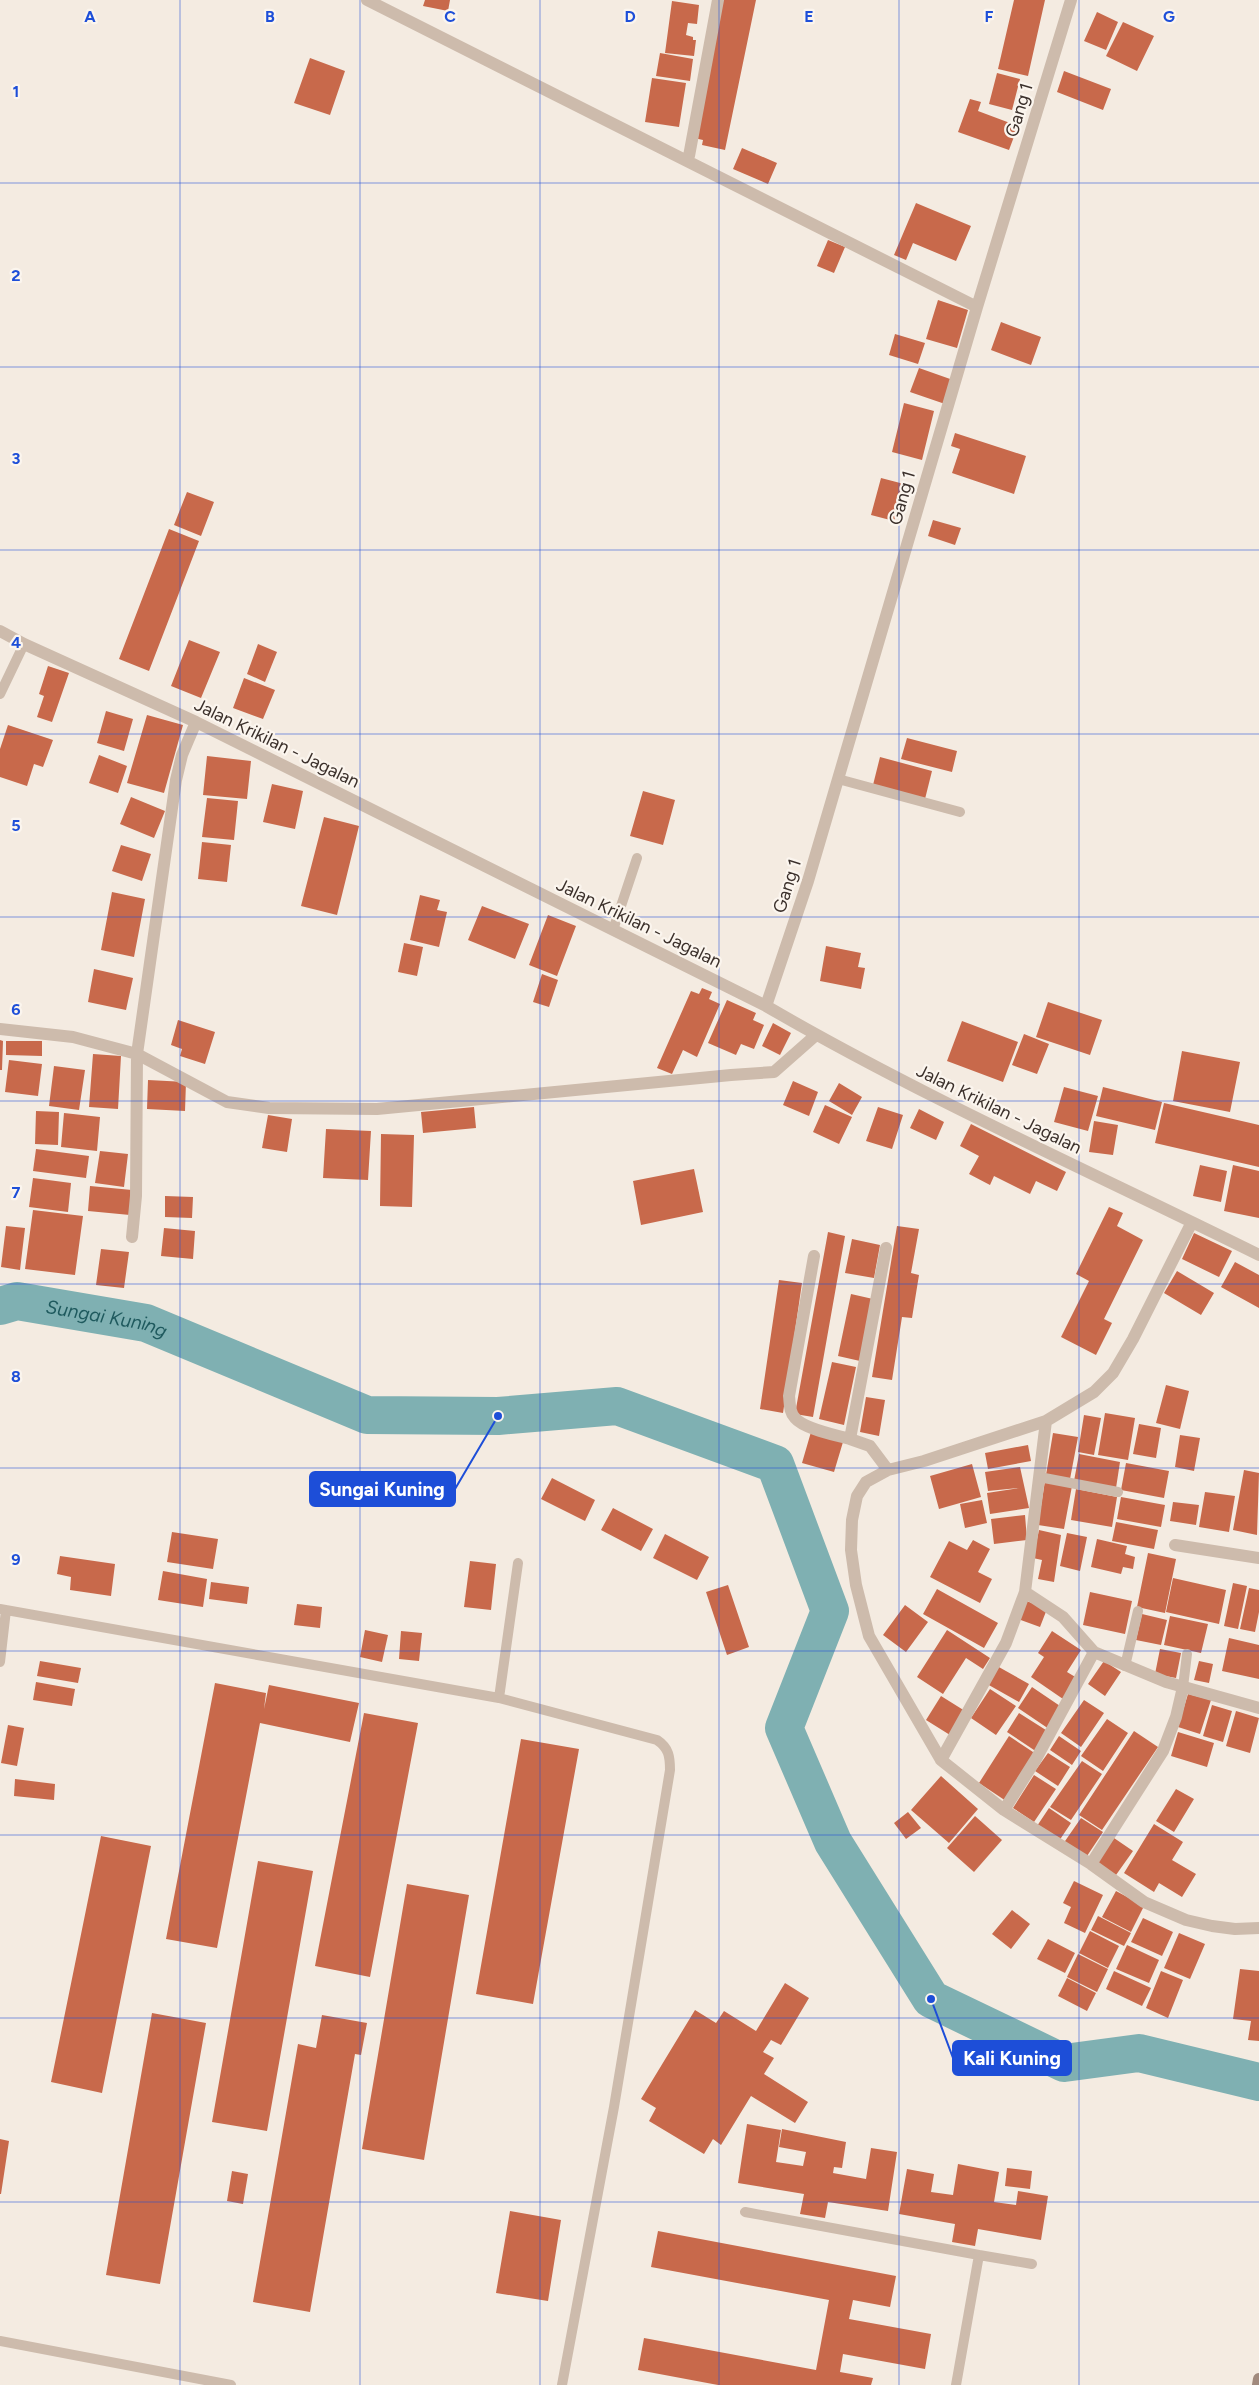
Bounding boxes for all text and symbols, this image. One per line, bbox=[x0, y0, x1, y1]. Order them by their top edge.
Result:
text: A bbox=[84, 7, 96, 26]
text: B bbox=[265, 7, 275, 26]
text: C bbox=[444, 7, 456, 26]
text: D bbox=[624, 7, 636, 26]
text: E bbox=[804, 7, 814, 26]
text: F bbox=[985, 7, 994, 26]
text: G bbox=[1163, 7, 1175, 26]
street label: Gang 1 bbox=[1000, 80, 1038, 140]
text: 1 bbox=[13, 82, 19, 101]
text: 2 bbox=[11, 266, 21, 285]
text: 3 bbox=[12, 449, 21, 468]
street label: Gang 1 bbox=[884, 468, 920, 528]
text: 4 bbox=[11, 633, 21, 652]
street label: Jalan Krikilan - Jagalan bbox=[191, 693, 363, 793]
text: 5 bbox=[11, 816, 21, 835]
street label: Gang 1 bbox=[768, 856, 806, 916]
street label: Jalan Krikilan - Jagalan bbox=[553, 873, 725, 973]
text: 6 bbox=[11, 1000, 21, 1019]
street label: Jalan Krikilan - Jagalan bbox=[913, 1059, 1085, 1159]
text: 7 bbox=[12, 1183, 21, 1202]
water label: Sungai Kuning bbox=[44, 1295, 171, 1342]
text: 8 bbox=[11, 1367, 21, 1386]
callout: Sungai Kuning bbox=[310, 1472, 455, 1506]
text: Sungai Kuning bbox=[319, 1478, 445, 1501]
text: 9 bbox=[11, 1550, 21, 1569]
callout: Kali Kuning bbox=[953, 2041, 1071, 2075]
text: Kali Kuning bbox=[963, 2047, 1061, 2070]

